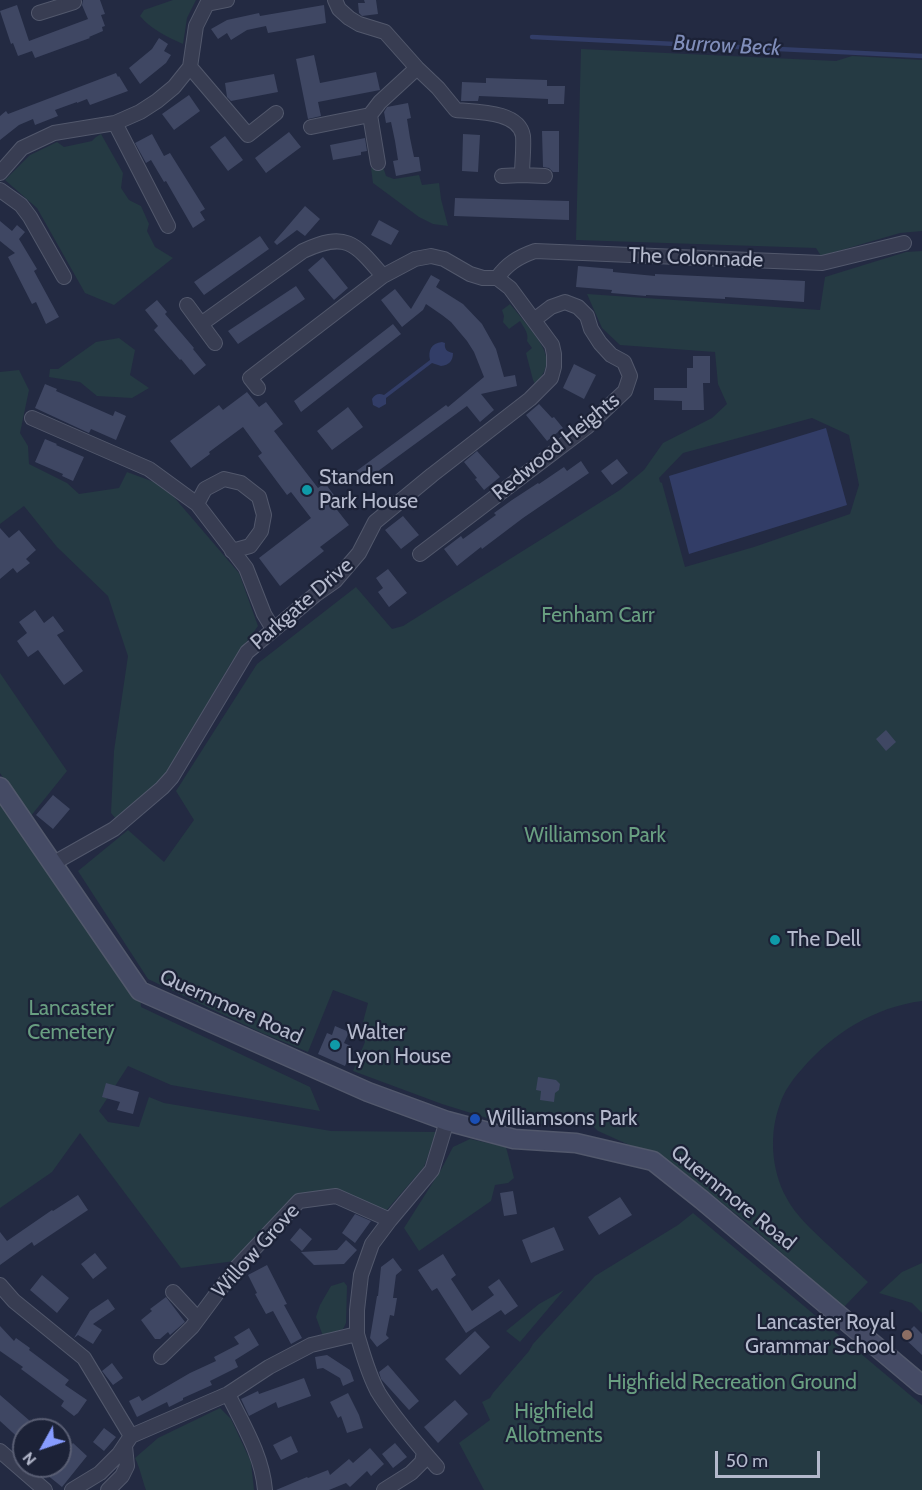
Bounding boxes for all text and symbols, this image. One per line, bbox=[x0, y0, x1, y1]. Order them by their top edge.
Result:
water label: Burrow Beck bbox=[672, 30, 782, 62]
street label: The Colonnade bbox=[628, 243, 764, 273]
street label: Redwood Heights bbox=[487, 388, 625, 506]
place label: Standen Park House bbox=[319, 465, 418, 515]
marker: Standen Park House bbox=[300, 483, 314, 497]
street label: Parkgate Drive bbox=[246, 553, 358, 655]
park label: Fenham Carr bbox=[541, 603, 655, 629]
park label: Williamson Park bbox=[524, 823, 666, 849]
place label: The Dell bbox=[787, 927, 861, 953]
marker: The Dell bbox=[768, 933, 782, 947]
street label: Quernmore Road bbox=[156, 964, 306, 1050]
park label: Lancaster Cemetery bbox=[27, 996, 115, 1046]
place label: Walter Lyon House bbox=[347, 1020, 451, 1070]
marker: Walter Lyon House bbox=[328, 1038, 342, 1052]
place label: Williamsons Park bbox=[487, 1106, 637, 1132]
marker: Williamsons Park bbox=[468, 1112, 482, 1126]
street label: Quernmore Road bbox=[665, 1140, 801, 1256]
street label: Willow Grove bbox=[207, 1199, 305, 1303]
place label: Lancaster Royal Grammar School bbox=[745, 1310, 895, 1360]
marker: Lancaster Royal Grammar School bbox=[900, 1328, 914, 1342]
park label: Highfield Recreation Ground bbox=[607, 1370, 857, 1396]
park label: Highfield Allotments bbox=[505, 1399, 603, 1449]
north arrow bbox=[12, 1418, 72, 1478]
scale bar bbox=[718, 1439, 823, 1477]
text: N bbox=[18, 1448, 40, 1469]
text: 50 m bbox=[726, 1450, 768, 1472]

